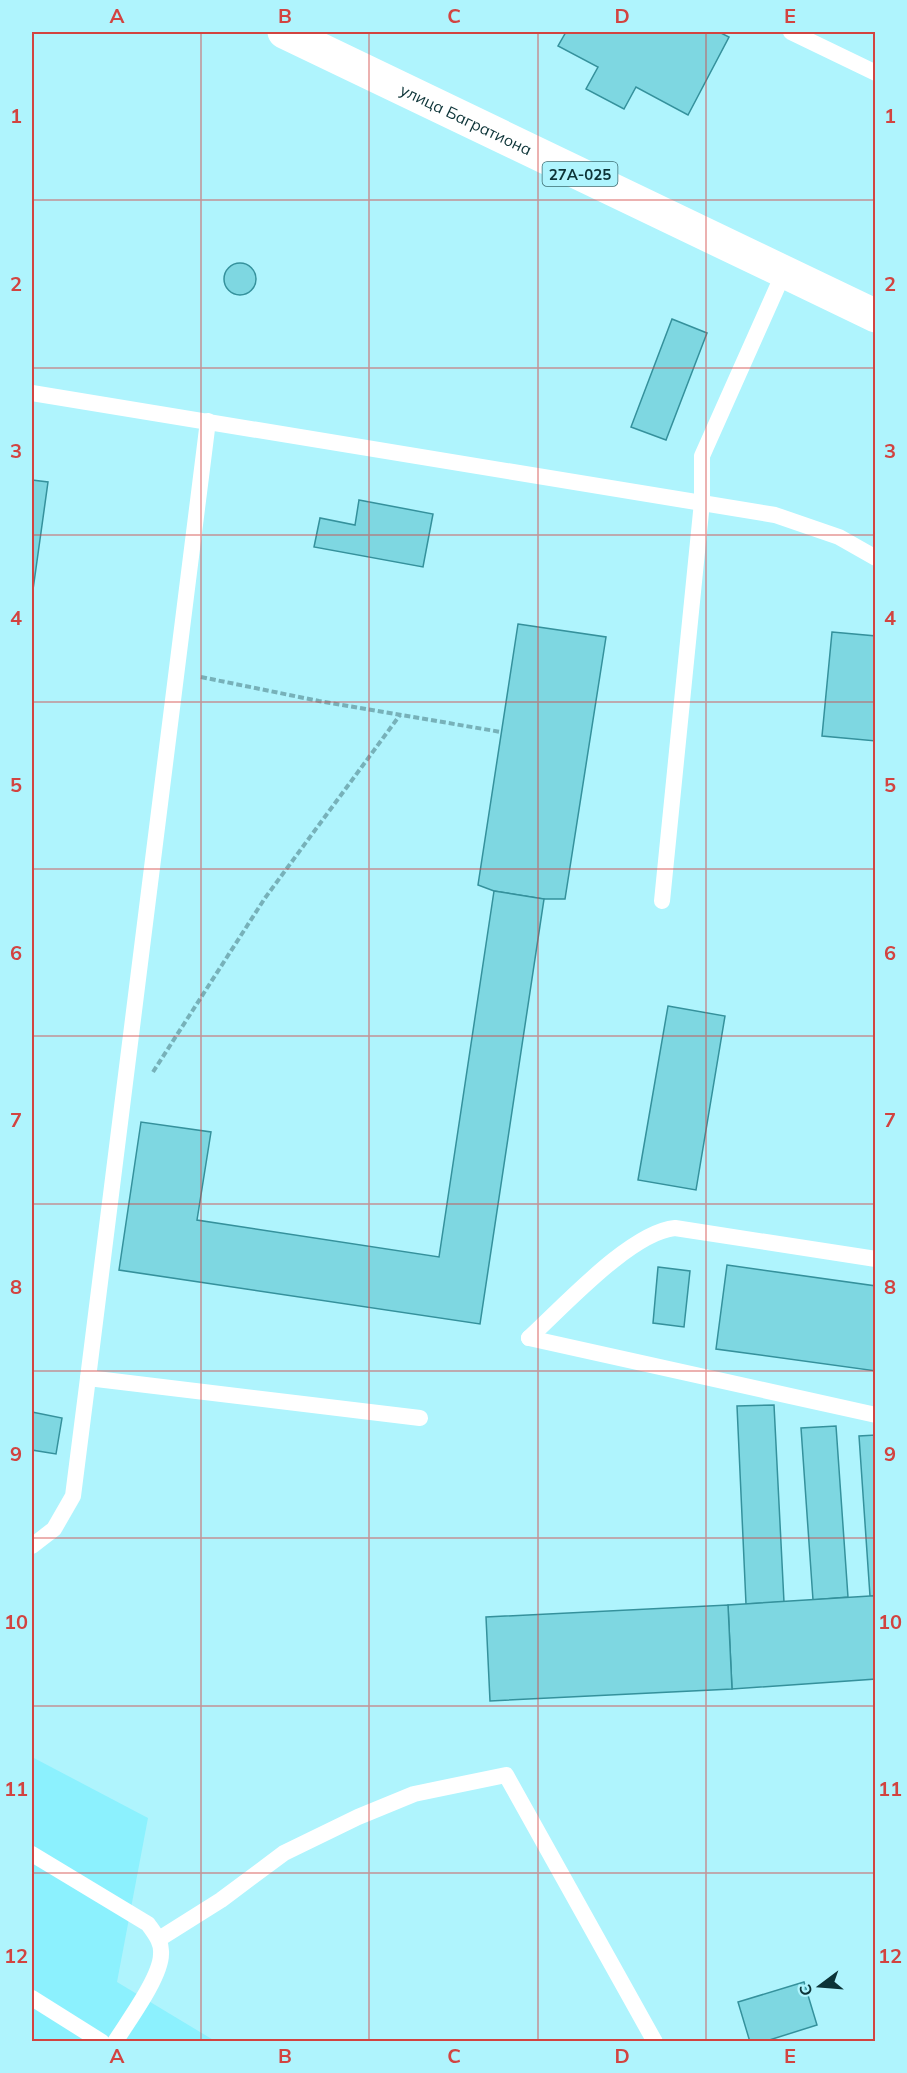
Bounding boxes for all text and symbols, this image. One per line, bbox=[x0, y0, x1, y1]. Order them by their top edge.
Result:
text: A bbox=[110, 3, 125, 28]
text: B bbox=[278, 3, 292, 28]
text: C bbox=[447, 3, 461, 28]
text: D bbox=[614, 3, 630, 28]
text: E bbox=[784, 3, 796, 28]
street label: улица Багратиона bbox=[397, 79, 535, 159]
text: 1 bbox=[10, 103, 22, 128]
text: 1 bbox=[884, 103, 896, 128]
road number: 27А-025 bbox=[542, 162, 618, 186]
text: 2 bbox=[10, 271, 22, 296]
text: 2 bbox=[884, 271, 896, 296]
text: 3 bbox=[10, 438, 22, 463]
text: 3 bbox=[884, 438, 896, 463]
text: 4 bbox=[10, 605, 22, 630]
text: 4 bbox=[884, 605, 896, 630]
text: 5 bbox=[10, 772, 22, 797]
text: 5 bbox=[884, 772, 896, 797]
text: 6 bbox=[10, 940, 22, 965]
text: 6 bbox=[884, 940, 896, 965]
text: 7 bbox=[10, 1107, 22, 1132]
text: 7 bbox=[884, 1107, 896, 1132]
text: 8 bbox=[10, 1274, 22, 1299]
text: 8 bbox=[884, 1274, 896, 1299]
text: 9 bbox=[10, 1441, 22, 1466]
text: 9 bbox=[884, 1441, 896, 1466]
text: 10 bbox=[4, 1609, 28, 1634]
text: 10 bbox=[878, 1609, 902, 1634]
text: 11 bbox=[4, 1776, 28, 1801]
text: 11 bbox=[878, 1776, 902, 1801]
text: 12 bbox=[4, 1943, 28, 1968]
text: 12 bbox=[878, 1943, 902, 1968]
north arrow bbox=[790, 1956, 850, 2016]
text: С bbox=[794, 1982, 817, 1998]
text: A bbox=[110, 2043, 125, 2068]
text: B bbox=[278, 2043, 292, 2068]
text: C bbox=[447, 2043, 461, 2068]
text: D bbox=[614, 2043, 630, 2068]
text: E bbox=[784, 2043, 796, 2068]

